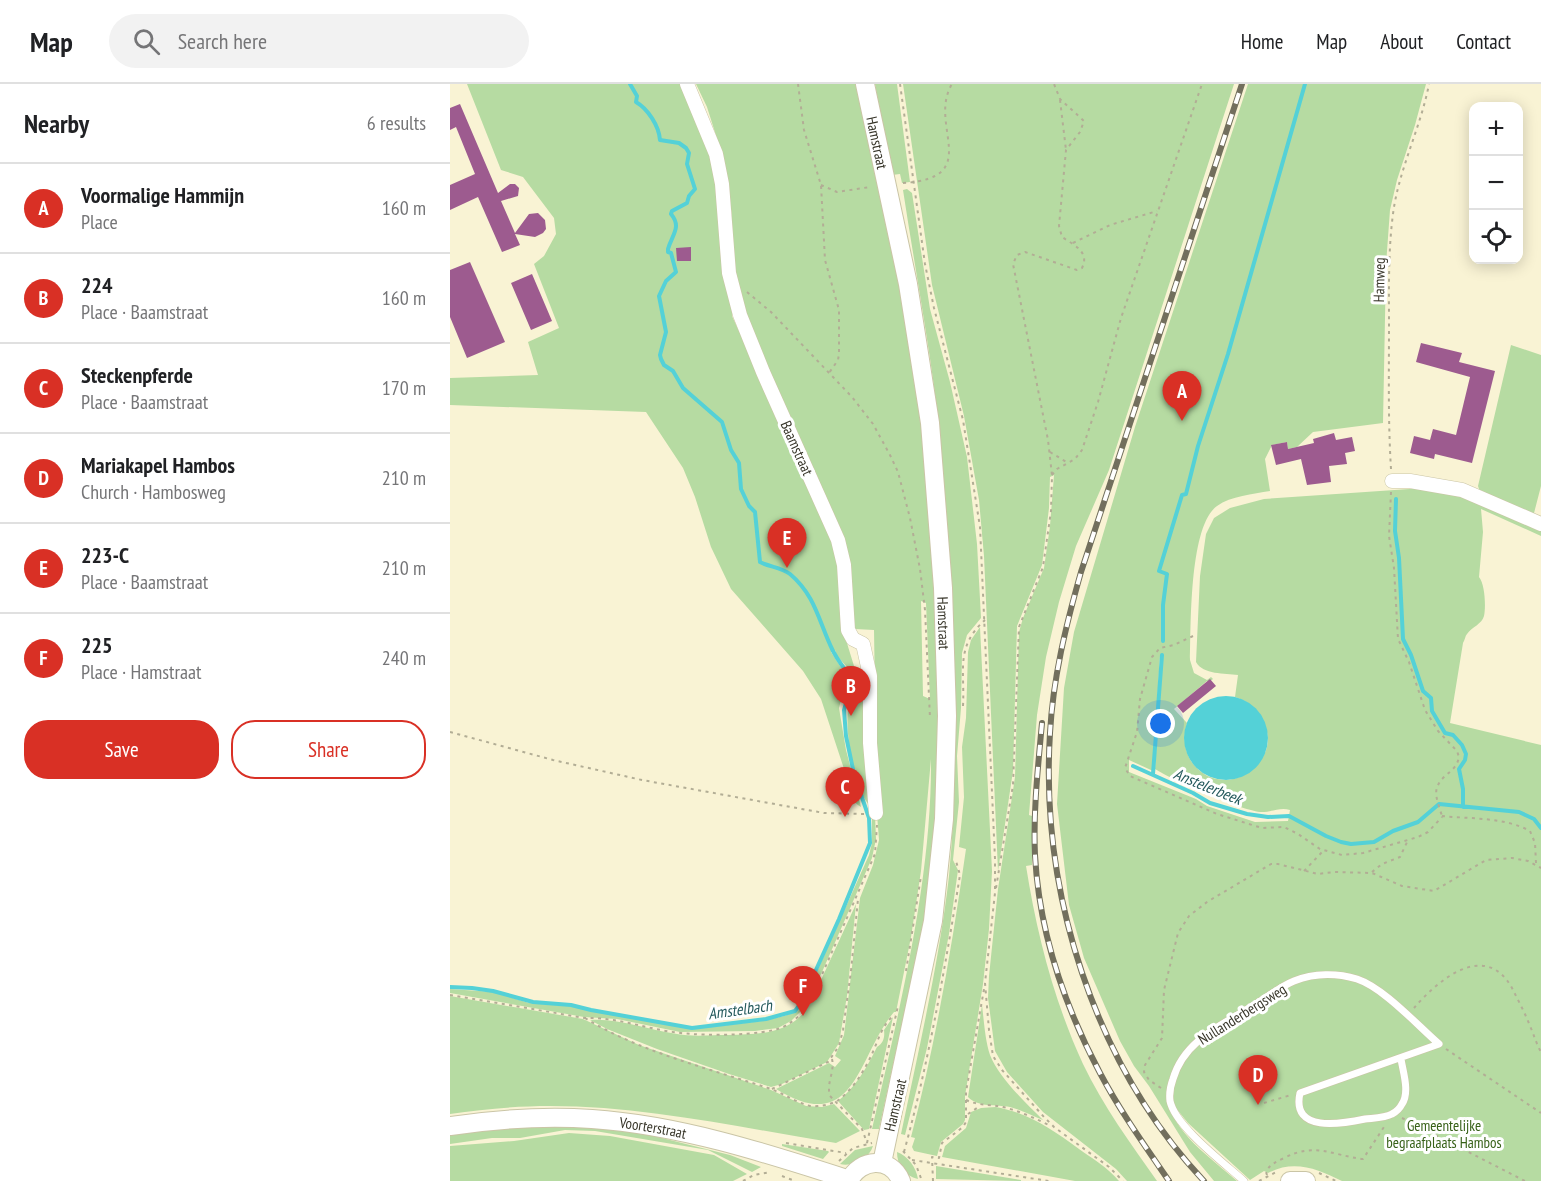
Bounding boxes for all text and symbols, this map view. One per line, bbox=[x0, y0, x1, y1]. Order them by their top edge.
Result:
search box bbox=[109, 14, 529, 68]
text: Map bbox=[30, 23, 73, 60]
icon: search bbox=[130, 25, 163, 58]
text: Search here bbox=[178, 27, 267, 55]
text: Home bbox=[1241, 28, 1283, 55]
text: Map bbox=[1316, 28, 1347, 55]
text: About bbox=[1380, 28, 1423, 55]
text: Contact bbox=[1456, 28, 1511, 55]
map controls bbox=[1469, 102, 1523, 264]
button: + bbox=[1469, 102, 1523, 156]
text: Nearby bbox=[24, 107, 89, 140]
text: 6 results bbox=[367, 110, 426, 136]
street label: Hamstraat bbox=[863, 115, 893, 171]
button: − bbox=[1469, 156, 1523, 210]
text: Voormalige Hammijn bbox=[81, 181, 244, 209]
text: A bbox=[38, 195, 49, 221]
text: 160 m bbox=[382, 195, 426, 221]
text: Place bbox=[81, 209, 118, 235]
button: locate bbox=[1469, 210, 1523, 264]
street label: Hamweg bbox=[1369, 257, 1389, 303]
text: 224 bbox=[81, 271, 113, 299]
text: B bbox=[39, 285, 48, 311]
text: 160 m bbox=[382, 285, 426, 311]
text: Place · Baamstraat bbox=[81, 299, 208, 325]
text: Steckenpferde bbox=[81, 361, 193, 389]
pin: A bbox=[1162, 372, 1202, 421]
text: C bbox=[39, 375, 48, 401]
text: 170 m bbox=[382, 375, 426, 401]
text: Place · Baamstraat bbox=[81, 389, 208, 415]
street label: Baamstraat bbox=[776, 418, 818, 478]
text: Mariakapel Hambos bbox=[81, 451, 235, 479]
text: D bbox=[38, 465, 49, 491]
text: 210 m bbox=[382, 465, 426, 491]
text: Church · Hambosweg bbox=[81, 479, 226, 505]
pin: E bbox=[768, 518, 806, 568]
text: 223-C bbox=[81, 541, 129, 569]
text: E bbox=[39, 555, 48, 581]
text: 210 m bbox=[382, 555, 426, 581]
text: Place · Baamstraat bbox=[81, 569, 208, 595]
street label: Hamstraat bbox=[934, 596, 954, 650]
text: 225 bbox=[81, 631, 113, 659]
text: F bbox=[39, 645, 48, 671]
text: 240 m bbox=[382, 645, 426, 671]
text: Place · Hamstraat bbox=[81, 659, 201, 685]
pin: B bbox=[832, 666, 870, 716]
your location bbox=[1146, 709, 1175, 738]
button: Save bbox=[24, 720, 219, 779]
button: Share bbox=[231, 720, 426, 779]
water label: Anstelerbeek bbox=[1171, 763, 1247, 809]
pin: C bbox=[826, 768, 864, 817]
pin: F bbox=[784, 966, 822, 1016]
street label: Nullanderbergsweg bbox=[1194, 979, 1290, 1049]
water label: Amstelbach bbox=[707, 995, 774, 1023]
pin: D bbox=[1238, 1056, 1278, 1105]
street label: Hamstraat bbox=[880, 1077, 910, 1133]
street label: Voorterstraat bbox=[618, 1112, 688, 1142]
park label: Gemeentelijke begraafplaats Hambos bbox=[1386, 1116, 1502, 1152]

